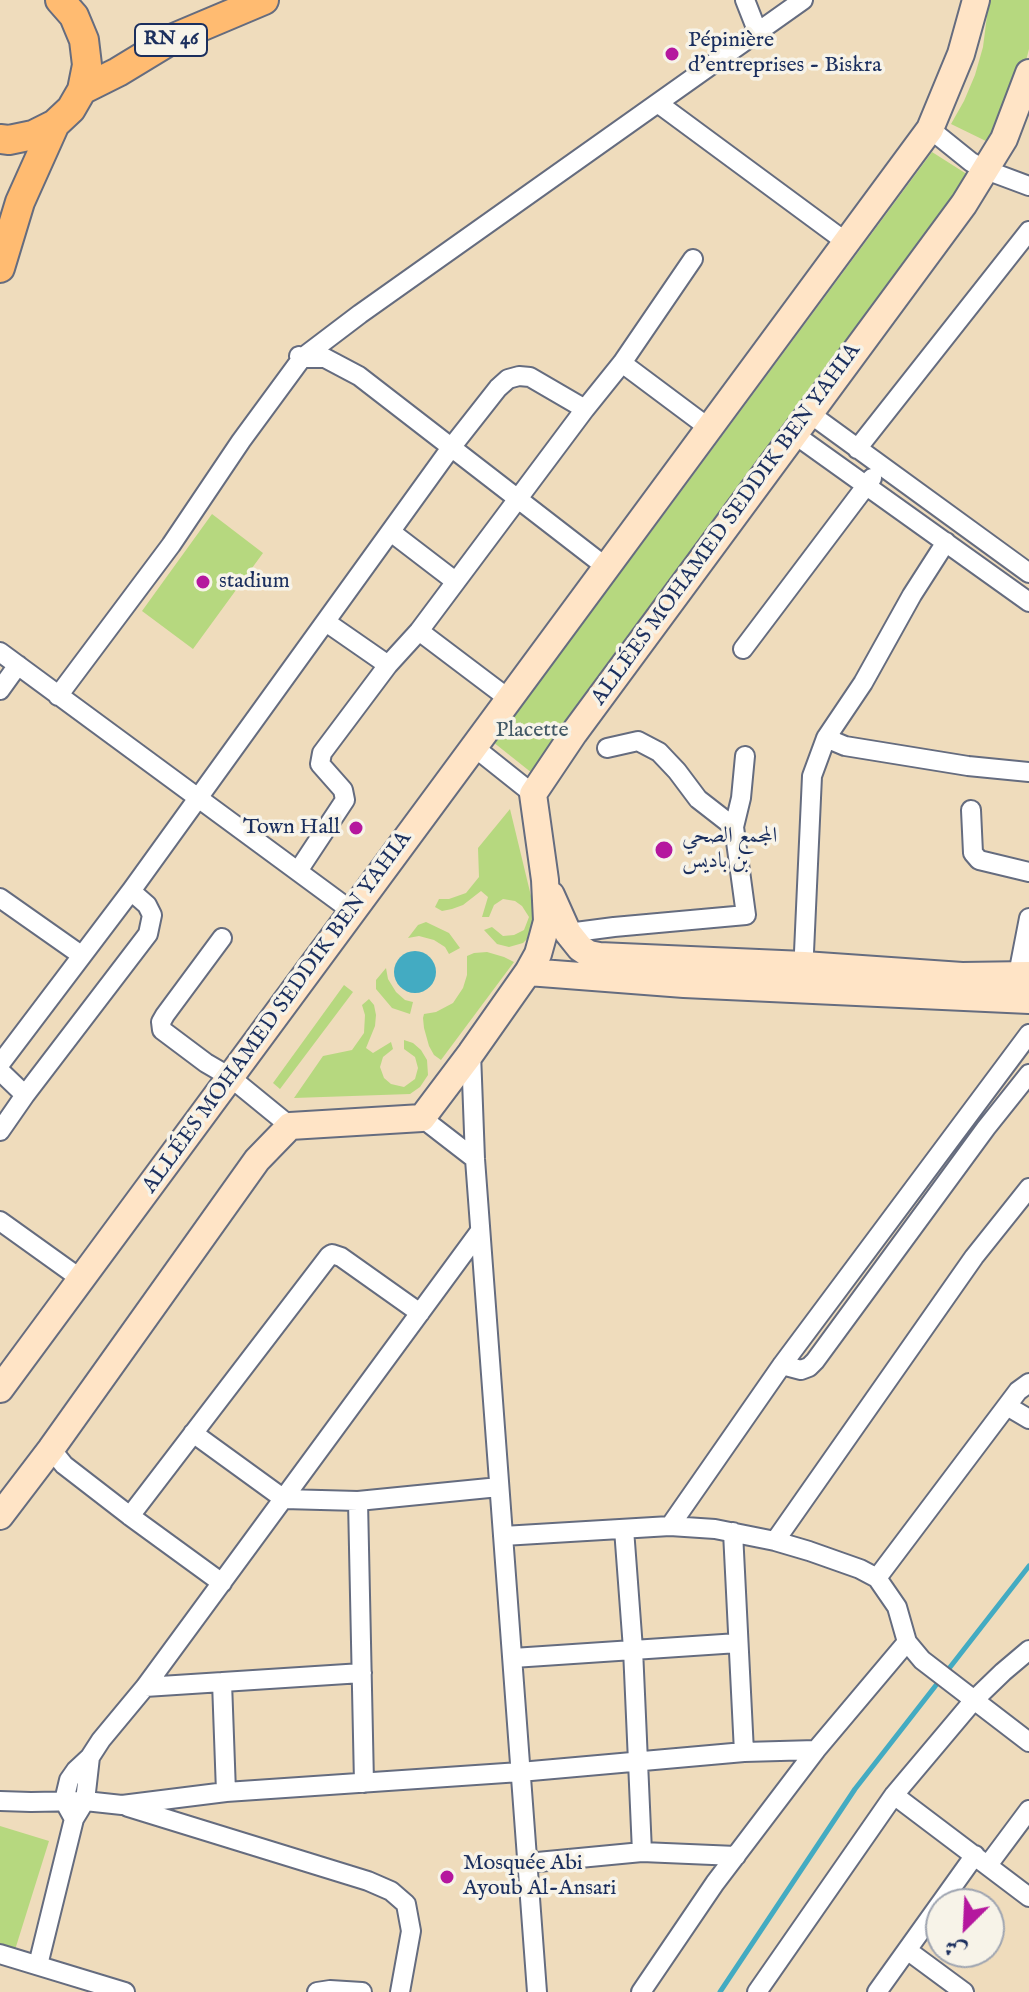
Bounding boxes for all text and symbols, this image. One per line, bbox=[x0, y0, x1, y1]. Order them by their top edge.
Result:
road number: RN 46 bbox=[135, 24, 207, 56]
place label: Pépinière d'entreprises - Biskra bbox=[688, 28, 882, 80]
marker: Pépinière d'entreprises - Biskra bbox=[663, 45, 681, 63]
street label: ALLÉES MOHAMED SEDDIK BEN YAHIA bbox=[587, 339, 867, 711]
place label: stadium bbox=[219, 569, 290, 595]
marker: stadium bbox=[194, 573, 212, 591]
park label: Placette bbox=[496, 718, 568, 744]
place label: Town Hall bbox=[243, 815, 340, 841]
marker: Town Hall bbox=[347, 819, 365, 837]
place label: المجمع الصحي بن باديس bbox=[682, 824, 777, 876]
street label: ALLÉES MOHAMED SEDDIK BEN YAHIA bbox=[138, 827, 418, 1199]
marker: المجمع الصحي بن باديس bbox=[653, 839, 675, 861]
place label: Mosquée Abi Ayoub Al-Ansari bbox=[463, 1851, 616, 1902]
marker: Mosquée Abi Ayoub Al-Ansari bbox=[438, 1868, 456, 1886]
north arrow bbox=[925, 1888, 1005, 1968]
text: ش bbox=[940, 1931, 972, 1965]

